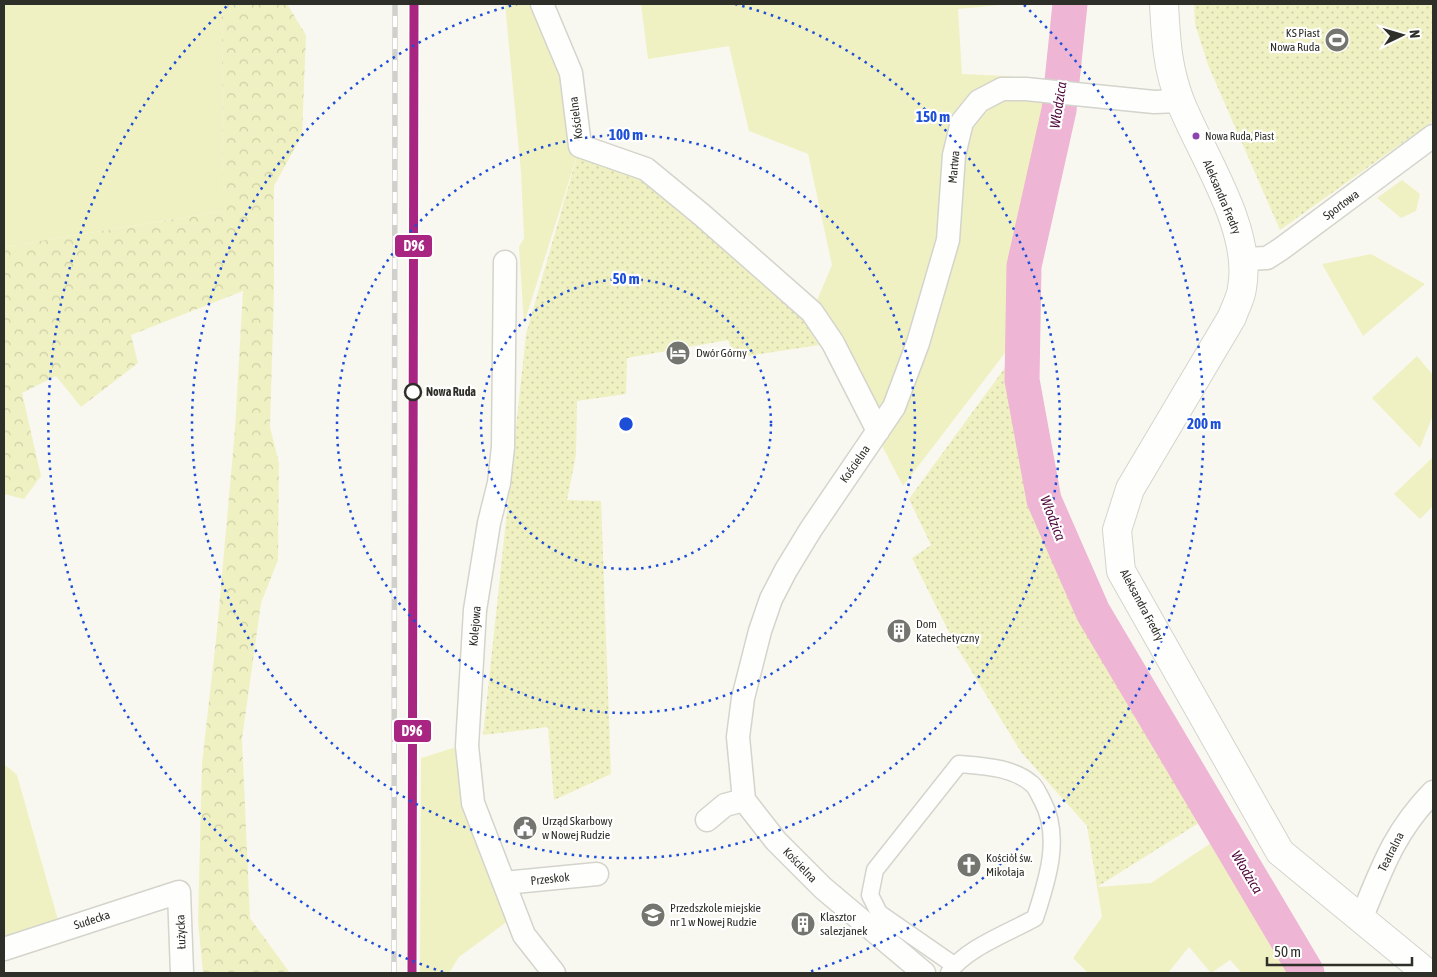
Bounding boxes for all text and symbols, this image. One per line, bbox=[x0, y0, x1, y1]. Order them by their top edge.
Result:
north arrow bbox=[1377, 10, 1427, 60]
place label: KS Piast Nowa Ruda bbox=[1270, 26, 1321, 54]
sports icon: KS Piast Nowa Ruda bbox=[1324, 27, 1350, 53]
text: N bbox=[1407, 29, 1423, 39]
water label: Włodzica bbox=[1046, 80, 1070, 129]
street label: Kościelna bbox=[566, 96, 586, 140]
text: 150 m bbox=[916, 108, 950, 125]
text: 100 m bbox=[609, 126, 643, 143]
place label: Nowa Ruda, Piast bbox=[1205, 130, 1274, 142]
marker: Nowa Ruda, Piast bbox=[1191, 131, 1201, 141]
street label: Martwa bbox=[946, 150, 962, 184]
street label: Aleksandra Fredry bbox=[1200, 158, 1244, 236]
street label: Sportowa bbox=[1320, 187, 1362, 223]
line badge: D96 bbox=[394, 234, 433, 258]
text: D96 bbox=[404, 238, 425, 254]
text: 50 m bbox=[613, 270, 640, 287]
hotel icon: Dwór Górny bbox=[665, 340, 691, 366]
place label: Dwór Górny bbox=[696, 346, 747, 360]
marker: Nowa Ruda bbox=[404, 383, 422, 401]
place label: Nowa Ruda bbox=[426, 385, 476, 399]
centre of rings bbox=[617, 415, 635, 433]
text: 200 m bbox=[1187, 415, 1221, 432]
street label: Kościelna bbox=[837, 442, 873, 486]
water label: Włodzica bbox=[1037, 493, 1069, 543]
street label: Aleksandra Fredry bbox=[1117, 567, 1167, 643]
street label: Kolejowa bbox=[466, 605, 484, 647]
place label: Dom Katechetyczny bbox=[916, 617, 980, 645]
building icon: Dom Katechetyczny bbox=[886, 618, 912, 644]
line badge: D96 bbox=[393, 719, 432, 743]
text: D96 bbox=[402, 723, 423, 739]
place label: Urząd Skarbowy w Nowej Rudzie bbox=[542, 814, 613, 842]
public building icon: Urząd Skarbowy w Nowej Rudzie bbox=[512, 815, 538, 841]
street label: Teatralna bbox=[1375, 830, 1407, 874]
street label: Kościelna bbox=[780, 845, 820, 885]
water label: Włodzica bbox=[1228, 848, 1266, 897]
place label: Kościół św. Mikołaja bbox=[986, 851, 1032, 879]
church icon: Kościół św. Mikołaja bbox=[956, 852, 982, 878]
street label: Przeskok bbox=[530, 870, 571, 888]
place label: Przedszkole miejskie nr 1 w Nowej Rudzie bbox=[670, 901, 761, 929]
school or university icon: Przedszkole miejskie nr 1 w Nowej Rudzie bbox=[640, 902, 666, 928]
street label: Sudecka bbox=[72, 908, 112, 932]
place label: Klasztor salezjanek bbox=[820, 910, 868, 938]
building icon: Klasztor salezjanek bbox=[790, 911, 816, 937]
street label: Łużycka bbox=[173, 914, 189, 950]
scale bar bbox=[1267, 934, 1412, 966]
text: 50 m bbox=[1274, 943, 1301, 960]

